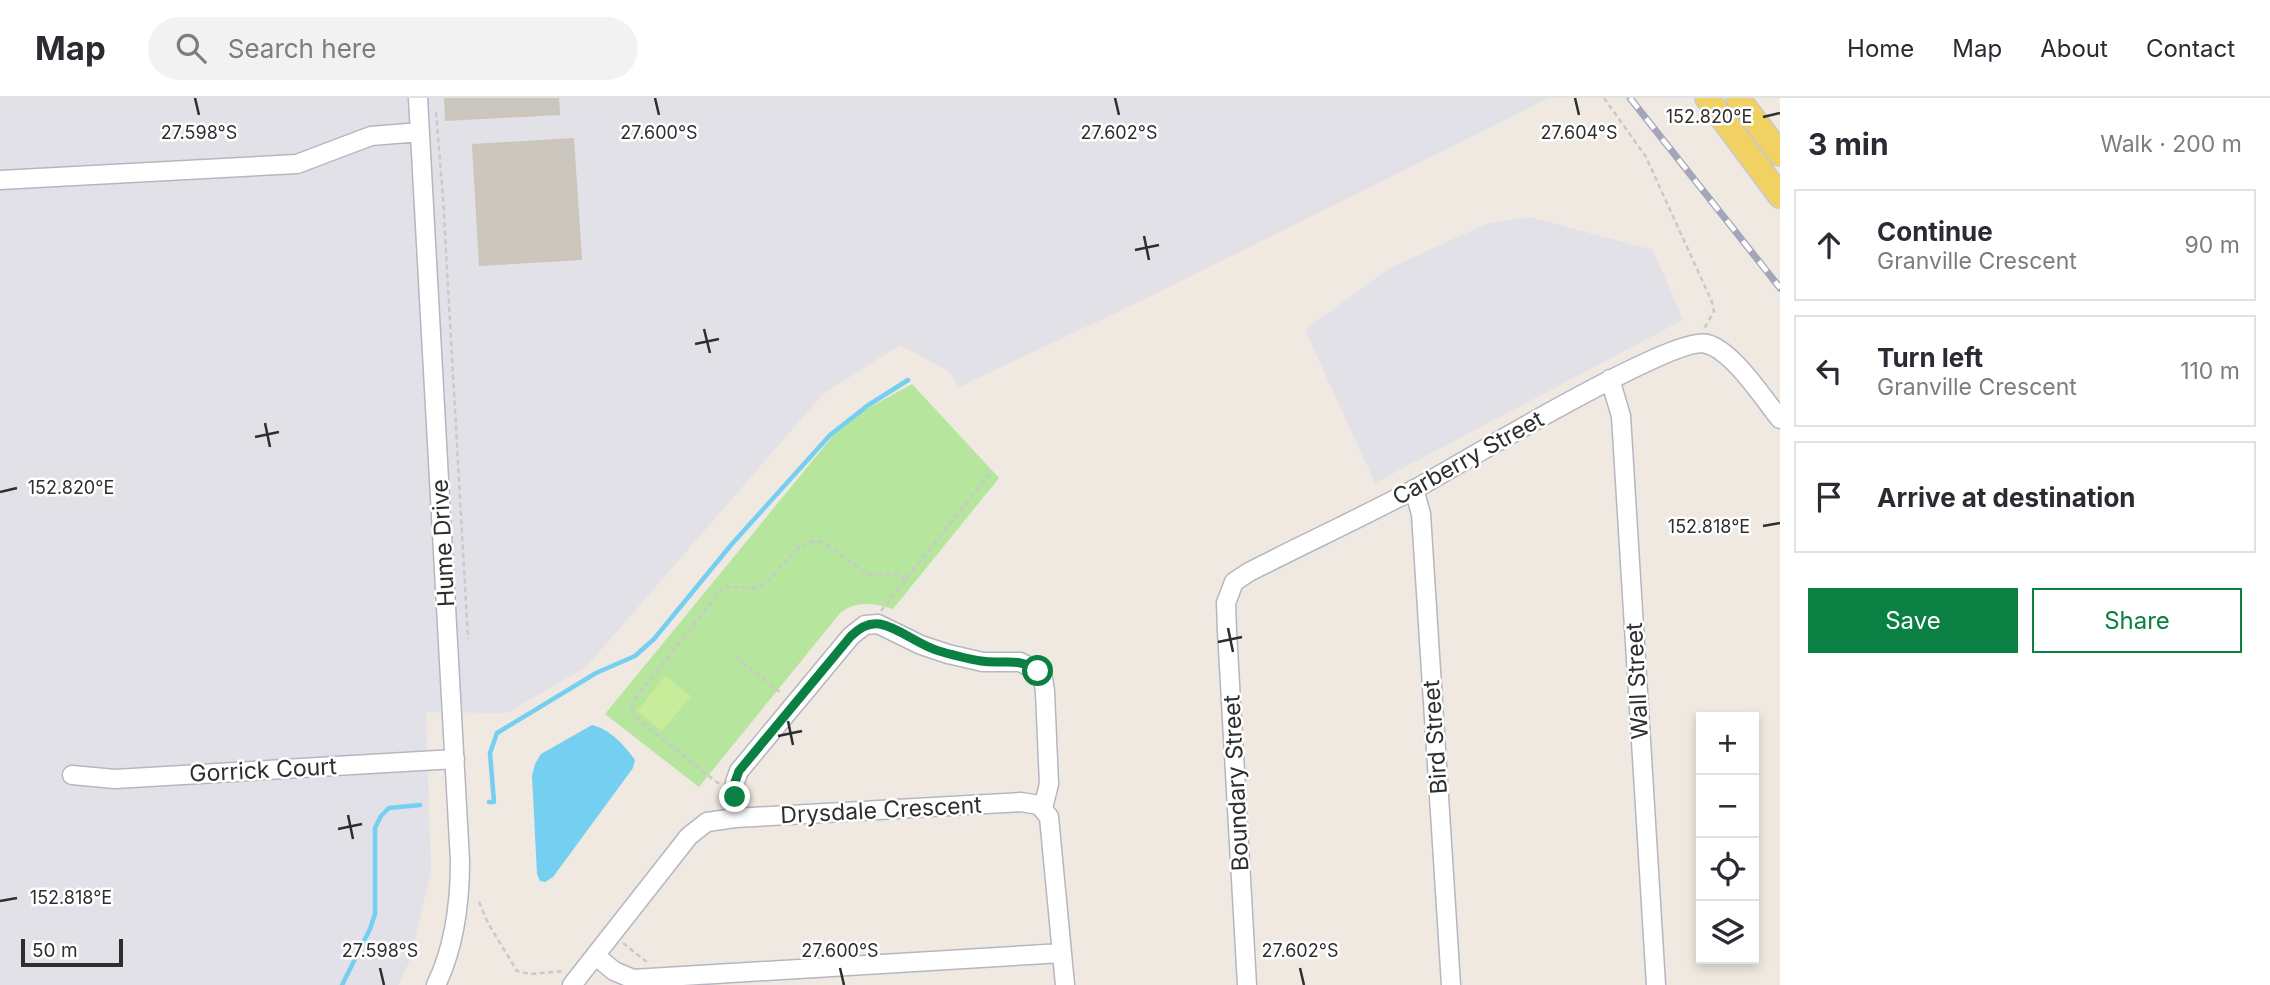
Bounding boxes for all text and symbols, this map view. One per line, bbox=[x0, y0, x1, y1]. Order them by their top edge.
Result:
search box bbox=[148, 17, 638, 80]
text: Map bbox=[35, 28, 106, 68]
icon: search bbox=[172, 29, 210, 67]
text: Search here bbox=[228, 33, 376, 64]
text: Home bbox=[1847, 34, 1914, 63]
text: Map bbox=[1952, 34, 2002, 63]
text: About bbox=[2040, 34, 2108, 63]
text: Contact bbox=[2146, 34, 2235, 63]
text: 152.820°E bbox=[1666, 106, 1752, 127]
text: 27.598°S bbox=[161, 122, 237, 143]
text: 27.600°S bbox=[620, 122, 698, 143]
text: 27.602°S bbox=[1081, 122, 1157, 143]
text: 27.604°S bbox=[1540, 122, 1618, 143]
text: 3 min bbox=[1808, 126, 1889, 162]
text: Walk · 200 m bbox=[2100, 130, 2242, 158]
text: Continue bbox=[1877, 216, 1993, 247]
icon: ahead bbox=[1810, 226, 1848, 264]
text: 90 m bbox=[2185, 231, 2240, 259]
text: Granville Crescent bbox=[1877, 247, 2077, 275]
text: Turn left bbox=[1877, 342, 1983, 373]
icon: left bbox=[1810, 352, 1848, 390]
text: 110 m bbox=[2180, 357, 2240, 385]
text: Granville Crescent bbox=[1877, 373, 2077, 401]
street label: Carberry Street bbox=[1387, 405, 1549, 511]
text: 152.820°E bbox=[28, 477, 114, 498]
street label: Hume Drive bbox=[426, 478, 460, 608]
icon: arrive bbox=[1810, 478, 1848, 516]
text: Arrive at destination bbox=[1877, 482, 2136, 513]
text: 152.818°E bbox=[1668, 516, 1750, 537]
button: Save bbox=[1808, 588, 2018, 653]
button: Share bbox=[2032, 588, 2242, 653]
street label: Wall Street bbox=[1620, 621, 1654, 740]
route start bbox=[1022, 655, 1053, 686]
street label: Bird Street bbox=[1417, 679, 1453, 795]
street label: Boundary Street bbox=[1217, 694, 1255, 872]
map controls bbox=[1696, 712, 1759, 964]
button: + bbox=[1696, 712, 1759, 775]
street label: Gorrick Court bbox=[189, 752, 338, 788]
button: − bbox=[1696, 775, 1759, 838]
route end bbox=[719, 781, 750, 812]
street label: Drysdale Crescent bbox=[780, 791, 983, 829]
button: locate bbox=[1696, 838, 1759, 901]
text: 152.818°E bbox=[30, 887, 112, 908]
button: layers bbox=[1696, 901, 1759, 964]
scale bar bbox=[21, 936, 122, 968]
text: 50 m bbox=[32, 939, 78, 962]
text: 27.598°S bbox=[342, 940, 418, 961]
text: 27.600°S bbox=[801, 940, 879, 961]
text: 27.602°S bbox=[1262, 940, 1338, 961]

